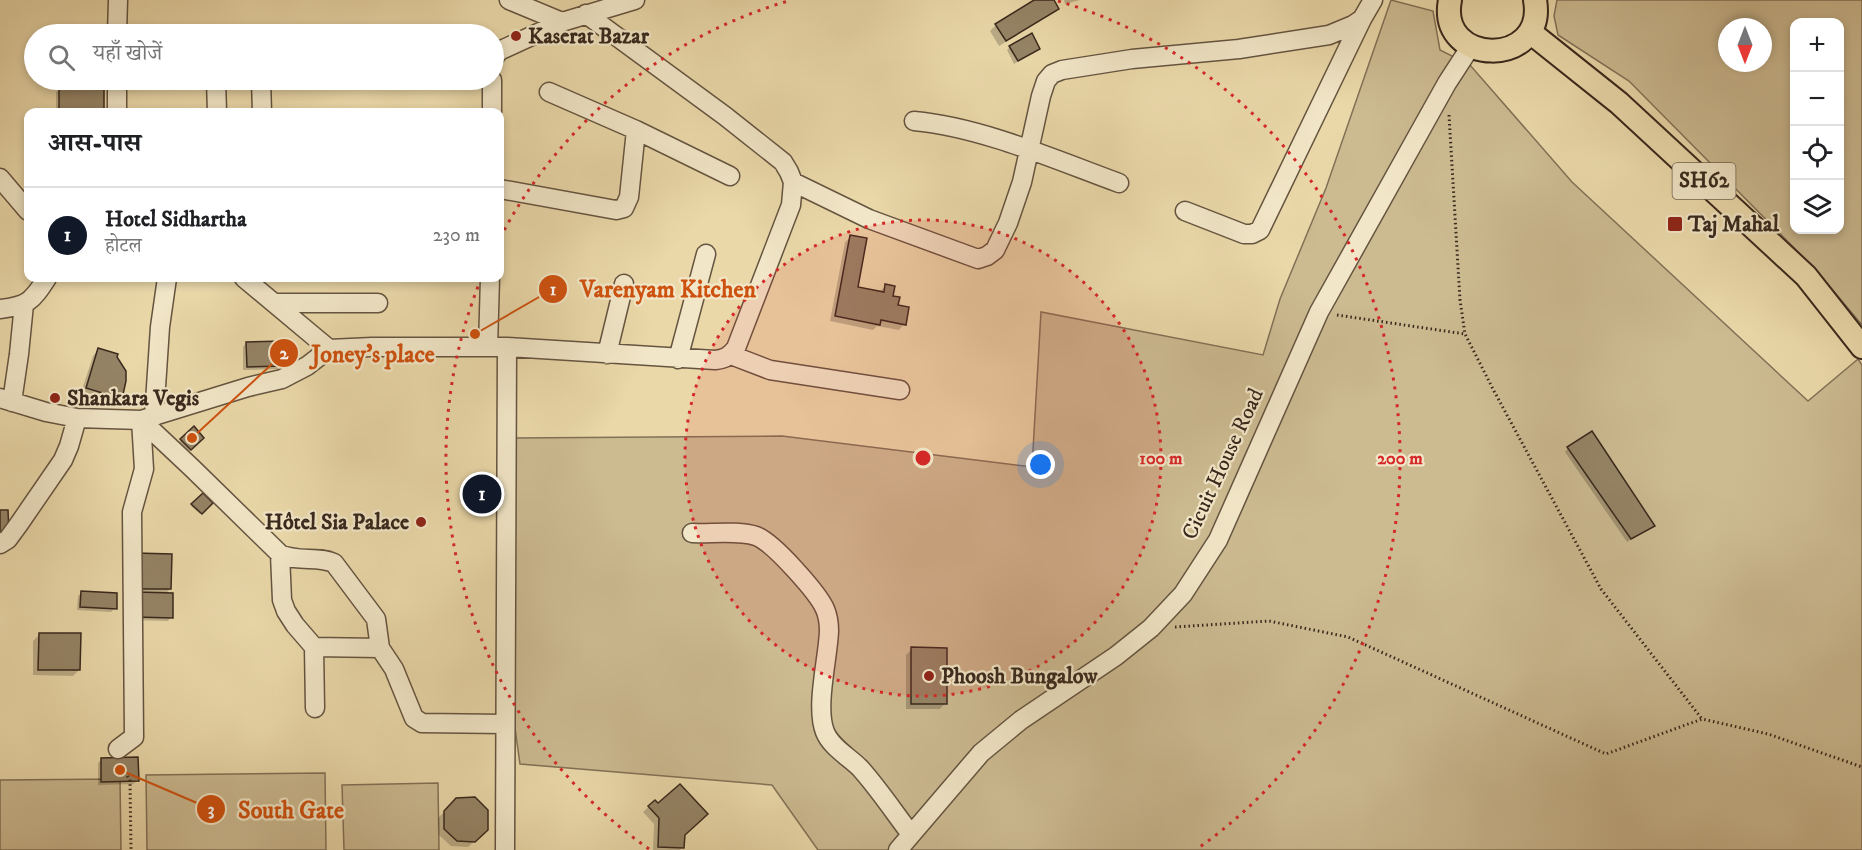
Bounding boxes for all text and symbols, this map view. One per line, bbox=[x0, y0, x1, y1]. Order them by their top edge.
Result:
north arrow bbox=[1718, 18, 1772, 72]
map controls bbox=[1790, 18, 1844, 234]
button: + bbox=[1790, 18, 1844, 72]
place label: Kaserat Bazar bbox=[528, 23, 650, 50]
search box bbox=[24, 24, 504, 90]
marker: Kaserat Bazar bbox=[509, 29, 523, 43]
text: यहाँ खोजें bbox=[93, 40, 162, 67]
icon: search bbox=[45, 41, 78, 74]
button: − bbox=[1790, 72, 1844, 126]
button: locate bbox=[1790, 126, 1844, 180]
text: आस-पास bbox=[48, 127, 141, 160]
road number: SH62 bbox=[1672, 163, 1736, 199]
button: layers bbox=[1790, 180, 1844, 234]
text: Hotel Sidhartha bbox=[105, 206, 247, 233]
place label: Taj Mahal bbox=[1687, 211, 1779, 239]
marker: Taj Mahal bbox=[1666, 215, 1684, 233]
text: 1 bbox=[64, 223, 71, 248]
text: 230 m bbox=[433, 223, 480, 248]
text: होटल bbox=[105, 234, 142, 259]
callout: Varenyam Kitchen bbox=[538, 268, 768, 310]
text: Varenyam Kitchen bbox=[579, 275, 756, 305]
text: 1 bbox=[550, 279, 557, 301]
callout: Joney's place bbox=[269, 332, 447, 374]
text: Joney's place bbox=[308, 340, 435, 370]
text: 2 bbox=[280, 343, 290, 365]
street label: Cicuit House Road bbox=[1176, 384, 1270, 544]
place label: Shankara Vegis bbox=[67, 385, 200, 412]
marker: Shankara Vegis bbox=[48, 391, 62, 405]
centre of rings bbox=[913, 448, 933, 468]
text: 100 m bbox=[1139, 448, 1183, 470]
text: 200 m bbox=[1377, 448, 1423, 470]
your location bbox=[1026, 450, 1055, 479]
pin: 1 bbox=[462, 472, 502, 516]
place label: Hôtel Sia Palace bbox=[265, 509, 409, 536]
marker: Hôtel Sia Palace bbox=[414, 515, 428, 529]
place label: Phoosh Bungalow bbox=[941, 663, 1099, 690]
marker: Phoosh Bungalow bbox=[922, 669, 936, 683]
callout: South Gate bbox=[196, 788, 356, 830]
text: South Gate bbox=[238, 796, 344, 826]
text: 3 bbox=[208, 799, 215, 821]

